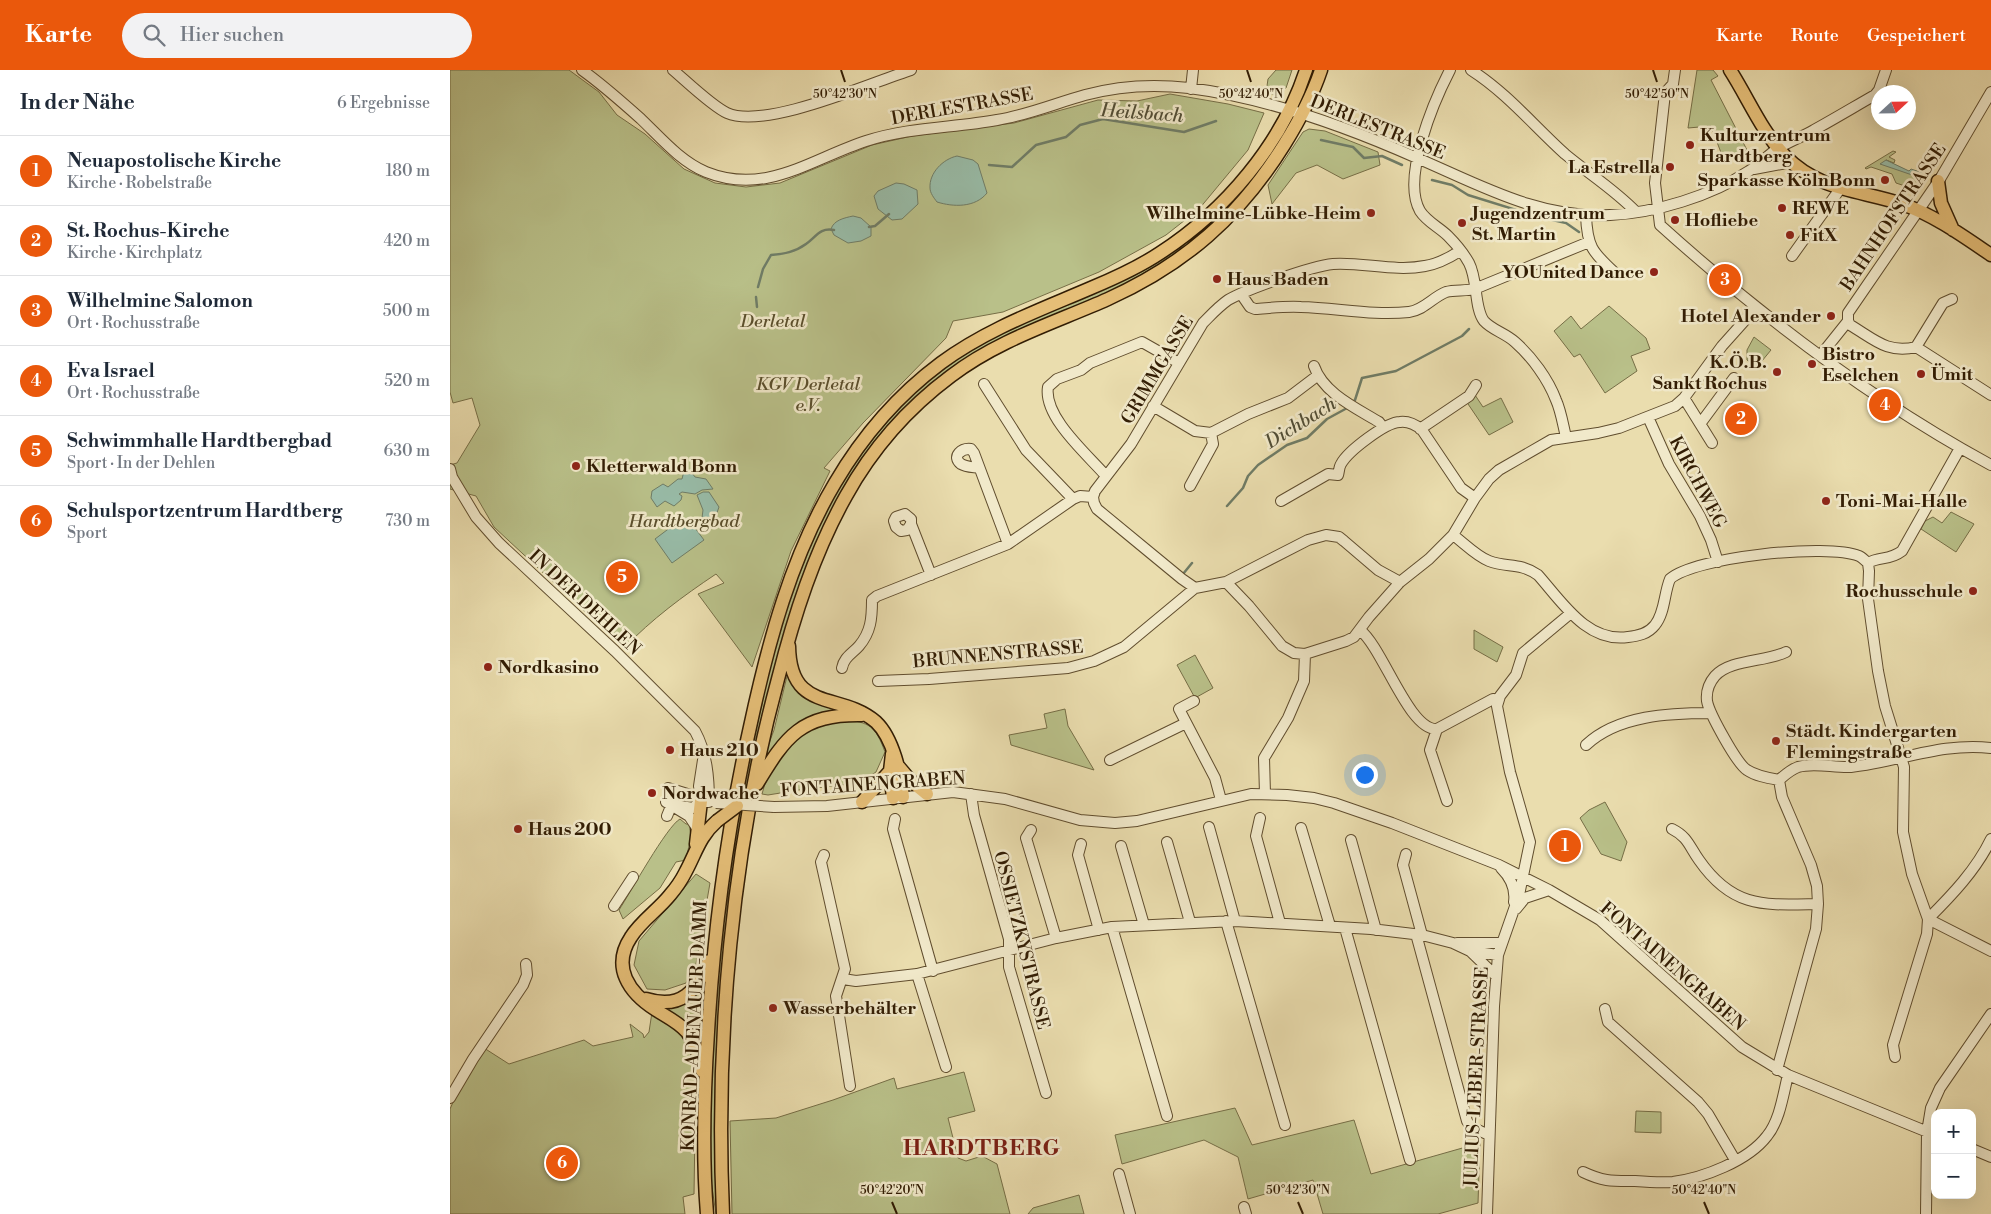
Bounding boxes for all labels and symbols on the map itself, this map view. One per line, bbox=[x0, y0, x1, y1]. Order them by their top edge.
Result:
street label: DERLESTRASSE bbox=[889, 83, 1035, 130]
north arrow bbox=[1871, 85, 1916, 130]
text: 50°42'30"N bbox=[813, 87, 877, 102]
text: 50°42'40"N bbox=[1219, 87, 1283, 102]
text: 50°42'50"N bbox=[1625, 87, 1689, 102]
street label: DERLESTRASSE bbox=[1307, 90, 1449, 165]
water label: Heilsbach bbox=[1099, 98, 1184, 128]
place label: Kulturzentrum Hardtberg bbox=[1700, 124, 1831, 168]
marker: Kulturzentrum Hardtberg bbox=[1684, 139, 1696, 151]
street label: BAHNHOFSTRASSE bbox=[1835, 139, 1951, 296]
place label: La Estrella bbox=[1568, 156, 1660, 179]
marker: La Estrella bbox=[1664, 161, 1676, 173]
place label: Sparkasse KölnBonn bbox=[1698, 169, 1875, 192]
marker: Sparkasse KölnBonn bbox=[1879, 174, 1891, 186]
place label: REWE bbox=[1792, 197, 1849, 220]
place label: Wilhelmine-Lübke-Heim bbox=[1145, 202, 1362, 225]
place label: Jugendzentrum St. Martin bbox=[1469, 202, 1605, 246]
marker: REWE bbox=[1776, 202, 1788, 214]
marker: Wilhelmine-Lübke-Heim bbox=[1365, 207, 1377, 219]
place label: Hofliebe bbox=[1685, 209, 1758, 232]
marker: Hofliebe bbox=[1669, 214, 1681, 226]
marker: Jugendzentrum St. Martin bbox=[1456, 217, 1468, 229]
place label: FitX bbox=[1800, 224, 1838, 247]
marker: FitX bbox=[1784, 229, 1796, 241]
place label: YOUnited Dance bbox=[1502, 261, 1644, 284]
pin: 3 bbox=[1709, 261, 1741, 299]
marker: YOUnited Dance bbox=[1648, 266, 1660, 278]
place label: Haus Baden bbox=[1227, 268, 1329, 291]
marker: Haus Baden bbox=[1211, 273, 1223, 285]
place label: Hotel Alexander bbox=[1681, 305, 1821, 328]
park label: Derletal bbox=[739, 310, 806, 333]
marker: Hotel Alexander bbox=[1825, 310, 1837, 322]
street label: GRIMMGASSE bbox=[1116, 312, 1199, 429]
place label: Bistro Eselchen bbox=[1822, 343, 1899, 387]
place label: K.Ö.B. Sankt Rochus bbox=[1653, 351, 1767, 395]
marker: Bistro Eselchen bbox=[1806, 358, 1818, 370]
place label: Ümit bbox=[1931, 363, 1974, 386]
marker: K.Ö.B. Sankt Rochus bbox=[1771, 366, 1783, 378]
marker: Ümit bbox=[1915, 368, 1927, 380]
park label: KGV Derletal e.V. bbox=[756, 373, 860, 417]
pin: 4 bbox=[1869, 386, 1901, 424]
water label: Dichbach bbox=[1260, 391, 1341, 455]
pin: 2 bbox=[1725, 400, 1757, 438]
street label: KIRCHWEG bbox=[1664, 432, 1732, 533]
place label: Kletterwald Bonn bbox=[586, 455, 737, 478]
marker: Kletterwald Bonn bbox=[570, 460, 582, 472]
place label: Toni-Mai-Halle bbox=[1836, 490, 1968, 513]
marker: Toni-Mai-Halle bbox=[1820, 495, 1832, 507]
park label: Hardtbergbad bbox=[628, 510, 740, 533]
street label: IN DER DEHLEN bbox=[524, 544, 646, 661]
pin: 5 bbox=[606, 558, 638, 596]
place label: Rochusschule bbox=[1845, 580, 1963, 603]
marker: Rochusschule bbox=[1967, 585, 1979, 597]
street label: BRUNNENSTRASSE bbox=[911, 636, 1084, 674]
place label: Nordkasino bbox=[498, 656, 599, 679]
marker: Nordkasino bbox=[482, 661, 494, 673]
place label: Städt. Kindergarten Flemingstraße bbox=[1786, 720, 1957, 764]
marker: Städt. Kindergarten Flemingstraße bbox=[1770, 735, 1782, 747]
place label: Haus 210 bbox=[680, 739, 759, 762]
marker: Haus 210 bbox=[664, 744, 676, 756]
your location bbox=[1352, 762, 1378, 788]
street label: FONTAINENGRABEN bbox=[780, 767, 967, 802]
place label: Nordwache bbox=[662, 782, 759, 805]
marker: Nordwache bbox=[646, 787, 658, 799]
place label: Haus 200 bbox=[528, 818, 612, 841]
marker: Haus 200 bbox=[512, 823, 524, 835]
pin: 1 bbox=[1549, 827, 1581, 865]
street label: OSSIETZKYSTRASSE bbox=[988, 849, 1055, 1032]
street label: FONTAINENGRABEN bbox=[1595, 897, 1751, 1036]
street label: KONRAD-ADENAUER-DAMM bbox=[676, 900, 713, 1152]
street label: JULIUS-LEBER-STRASSE bbox=[1459, 966, 1494, 1189]
place label: Wasserbehälter bbox=[782, 997, 916, 1020]
marker: Wasserbehälter bbox=[767, 1002, 779, 1014]
district label: HARDTBERG bbox=[903, 1135, 1061, 1162]
pin: 6 bbox=[546, 1144, 578, 1182]
text: 50°42'20"N bbox=[860, 1183, 924, 1198]
text: 50°42'30"N bbox=[1266, 1183, 1330, 1198]
text: 50°42'40"N bbox=[1672, 1183, 1736, 1198]

